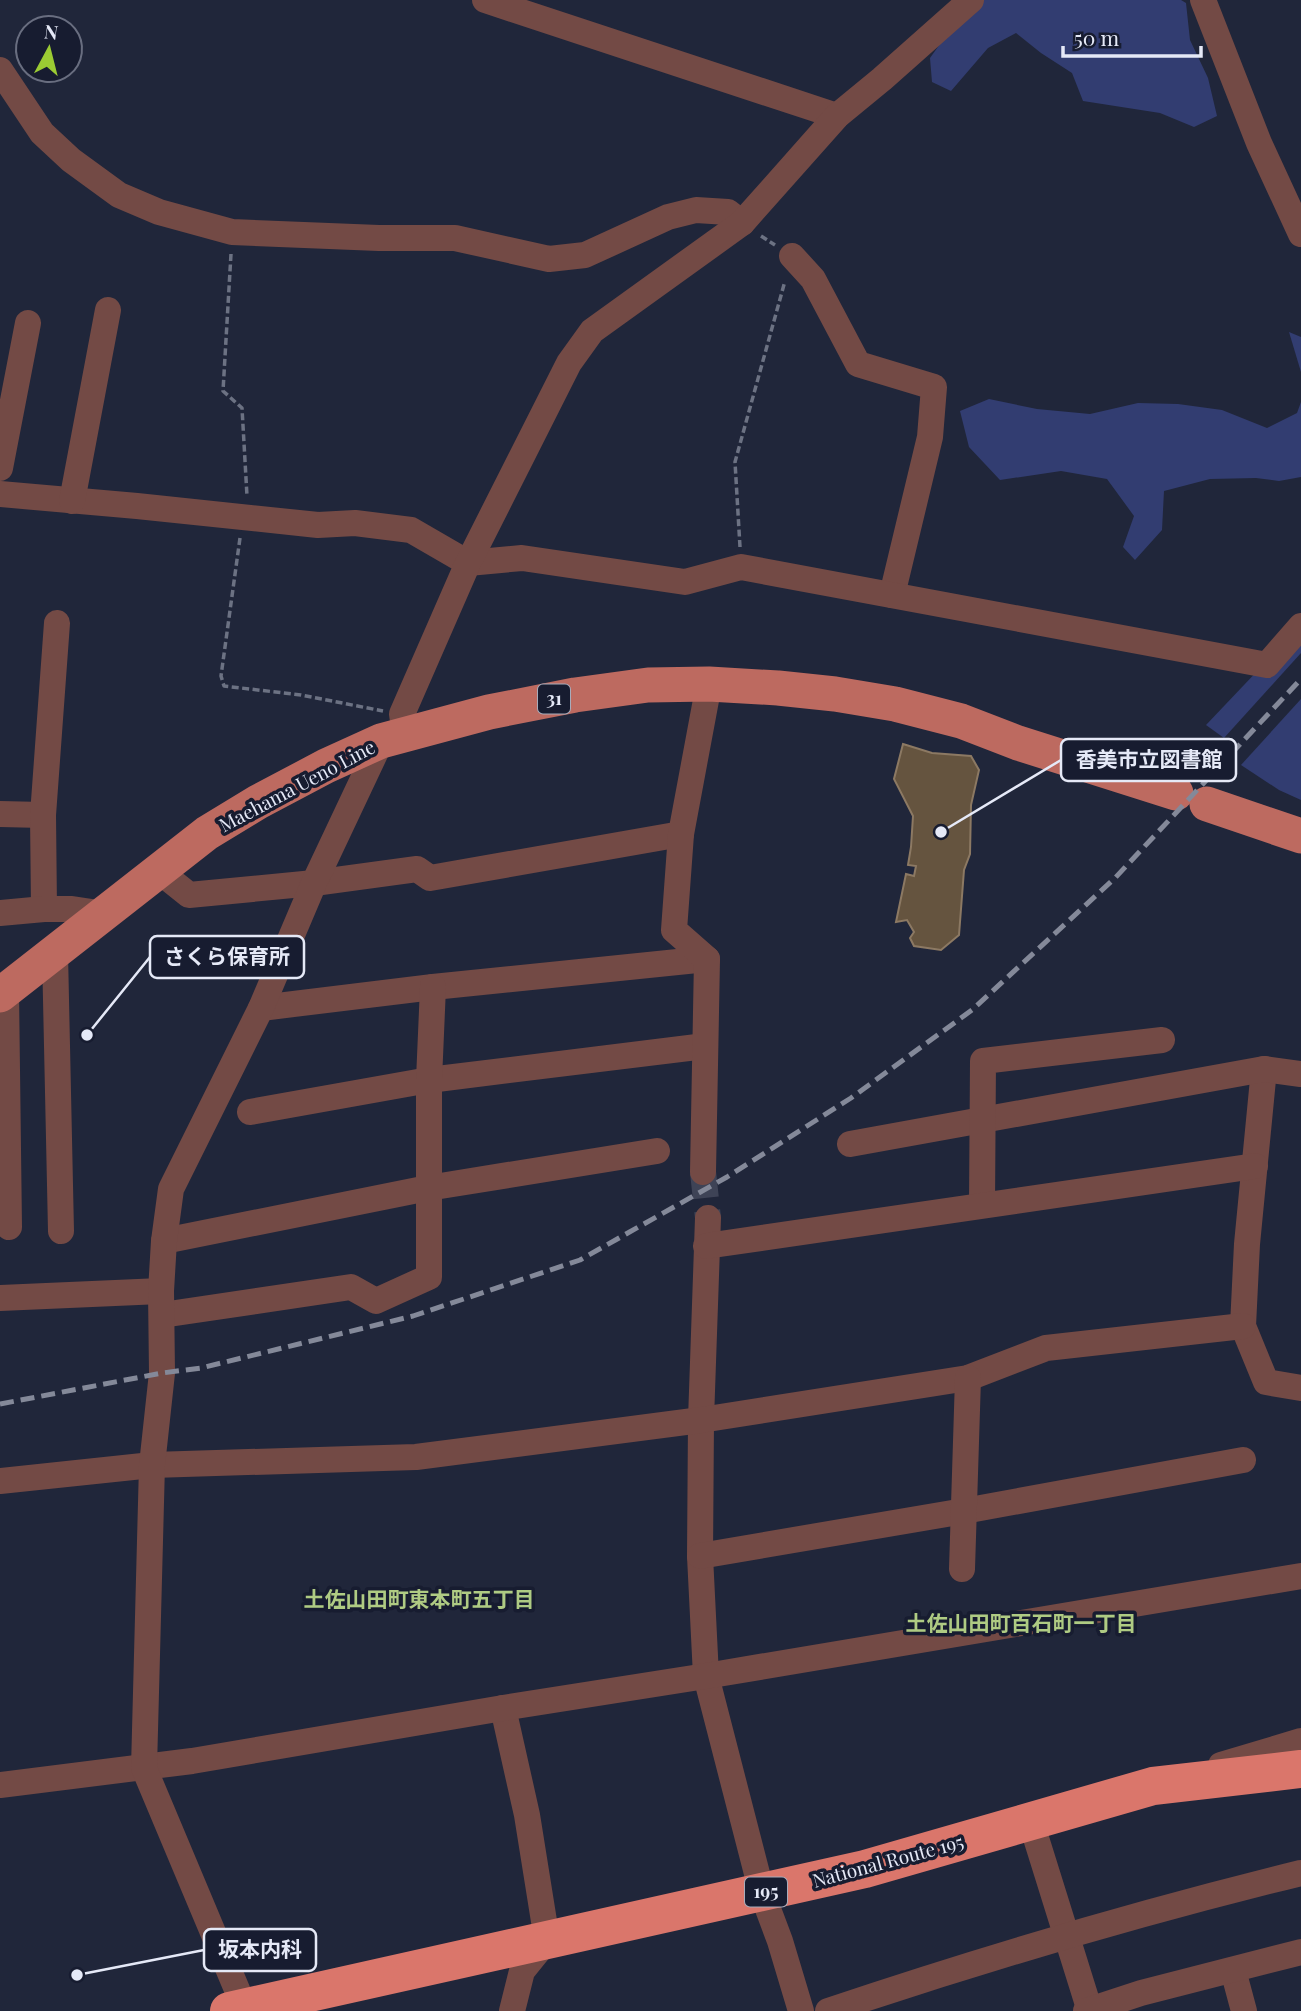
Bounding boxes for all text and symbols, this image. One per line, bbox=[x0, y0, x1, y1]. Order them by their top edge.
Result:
north arrow bbox=[14, 14, 84, 84]
scale bar bbox=[1063, 14, 1201, 58]
text: N bbox=[43, 17, 60, 45]
text: 50 m bbox=[1074, 23, 1120, 51]
road number: 31 bbox=[538, 684, 570, 714]
street label: Maehama Ueno Line bbox=[214, 733, 379, 837]
callout: 香美市立図書館 bbox=[1061, 739, 1236, 781]
text: 香美市立図書館 bbox=[1076, 744, 1223, 772]
callout: さくら保育所 bbox=[150, 936, 304, 978]
text: さくら保育所 bbox=[164, 941, 290, 969]
district label: 土佐山田町東本町五丁目 bbox=[304, 1584, 535, 1612]
district label: 土佐山田町百石町一丁目 bbox=[906, 1608, 1137, 1636]
street label: National Route 195 bbox=[809, 1827, 966, 1893]
road number: 195 bbox=[745, 1878, 787, 1906]
callout: 坂本内科 bbox=[204, 1929, 316, 1971]
text: 坂本内科 bbox=[218, 1934, 302, 1962]

